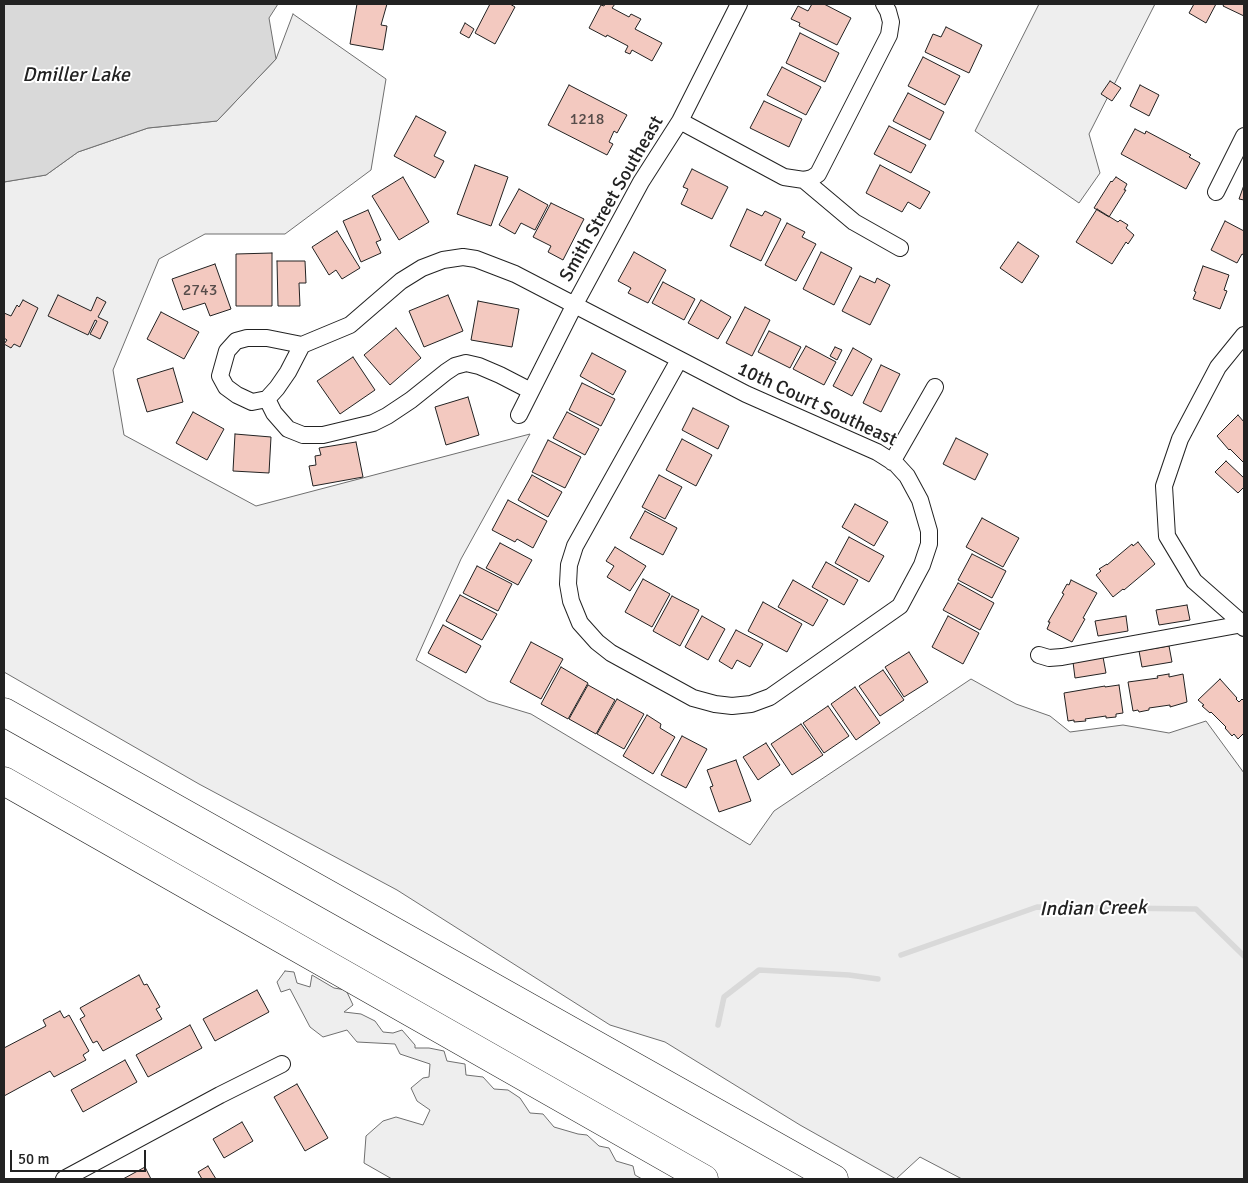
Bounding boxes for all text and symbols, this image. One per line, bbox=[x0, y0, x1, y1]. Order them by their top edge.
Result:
water label: Dmiller Lake bbox=[22, 64, 130, 88]
house number: 1218 bbox=[570, 110, 604, 130]
street label: Smith Street Southeast bbox=[555, 112, 669, 286]
house number: 2743 bbox=[183, 281, 217, 301]
street label: 10th Court Southeast bbox=[734, 358, 900, 452]
water label: Indian Creek bbox=[1039, 896, 1147, 922]
scale bar bbox=[12, 1140, 149, 1172]
text: 50 m bbox=[18, 1150, 49, 1168]

